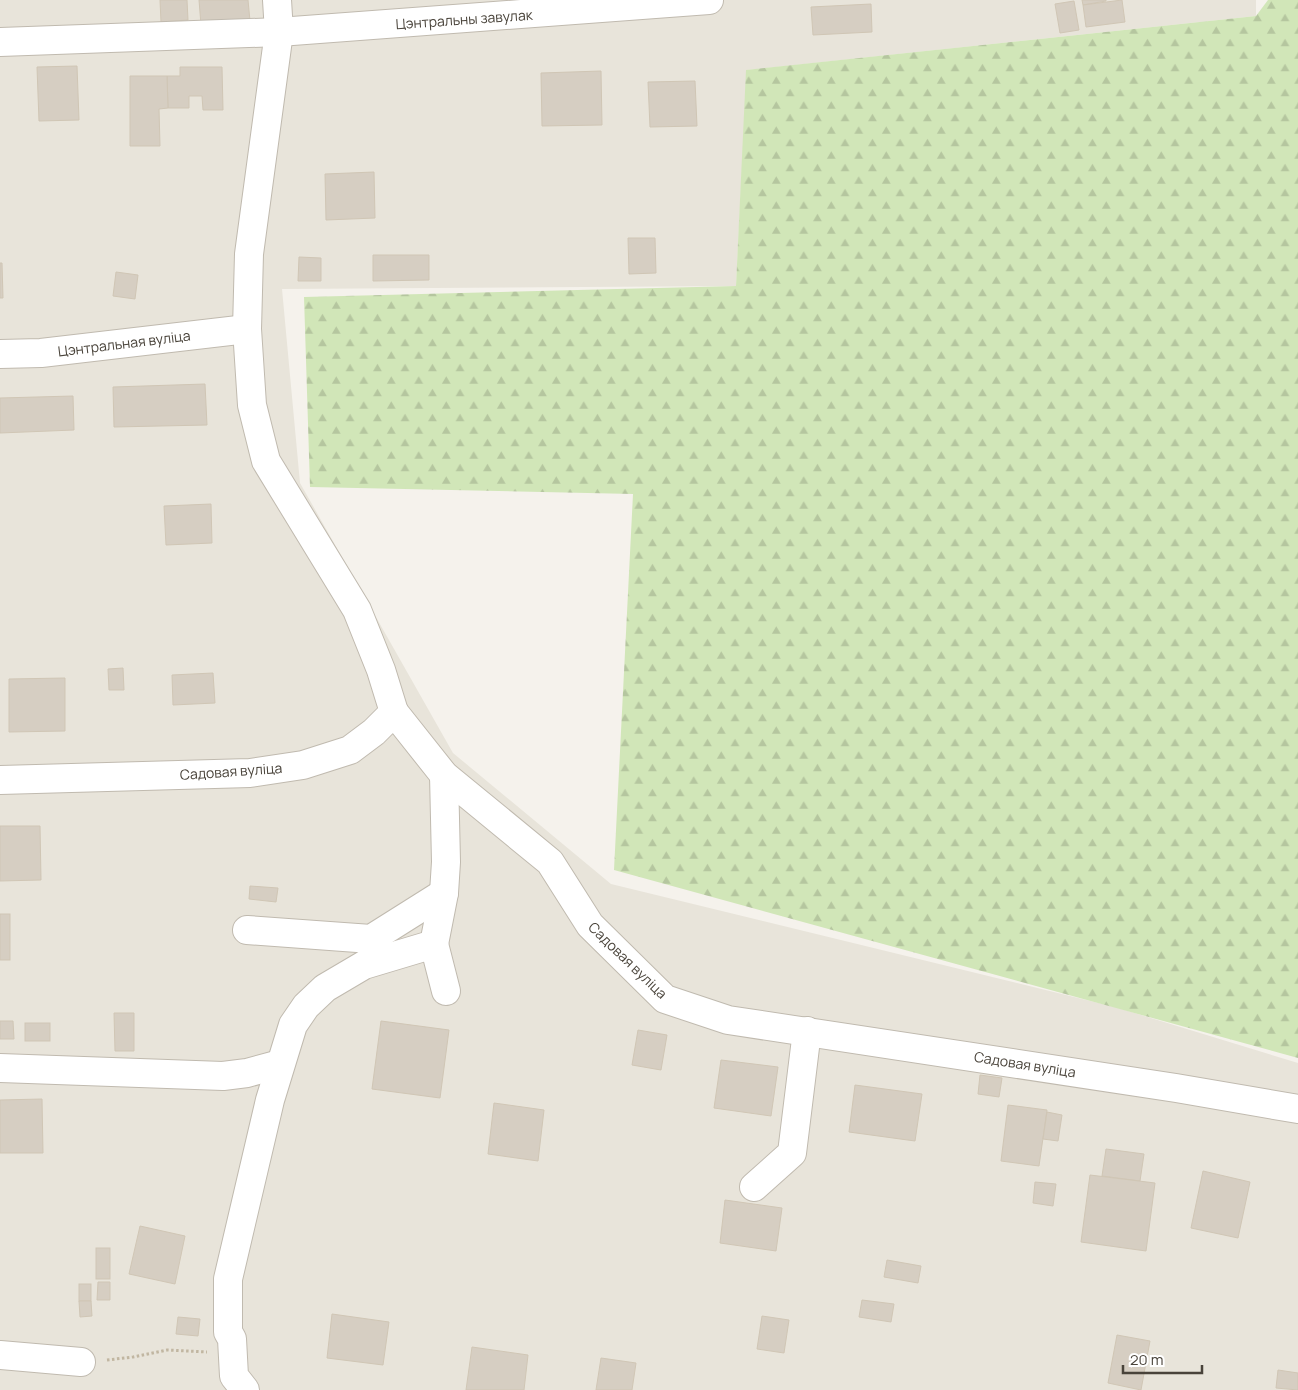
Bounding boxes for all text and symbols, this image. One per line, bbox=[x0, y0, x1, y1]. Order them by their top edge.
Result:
street label: Цэнтральны завулак bbox=[395, 5, 534, 33]
street label: Цэнтральная вуліца bbox=[57, 325, 191, 361]
street label: Садовая вуліца bbox=[179, 758, 283, 784]
street label: Садовая вуліца bbox=[584, 918, 672, 1002]
street label: Садовая вуліца bbox=[973, 1047, 1077, 1081]
scale bar bbox=[1123, 1342, 1202, 1374]
text: 20 m bbox=[1130, 1349, 1163, 1370]

